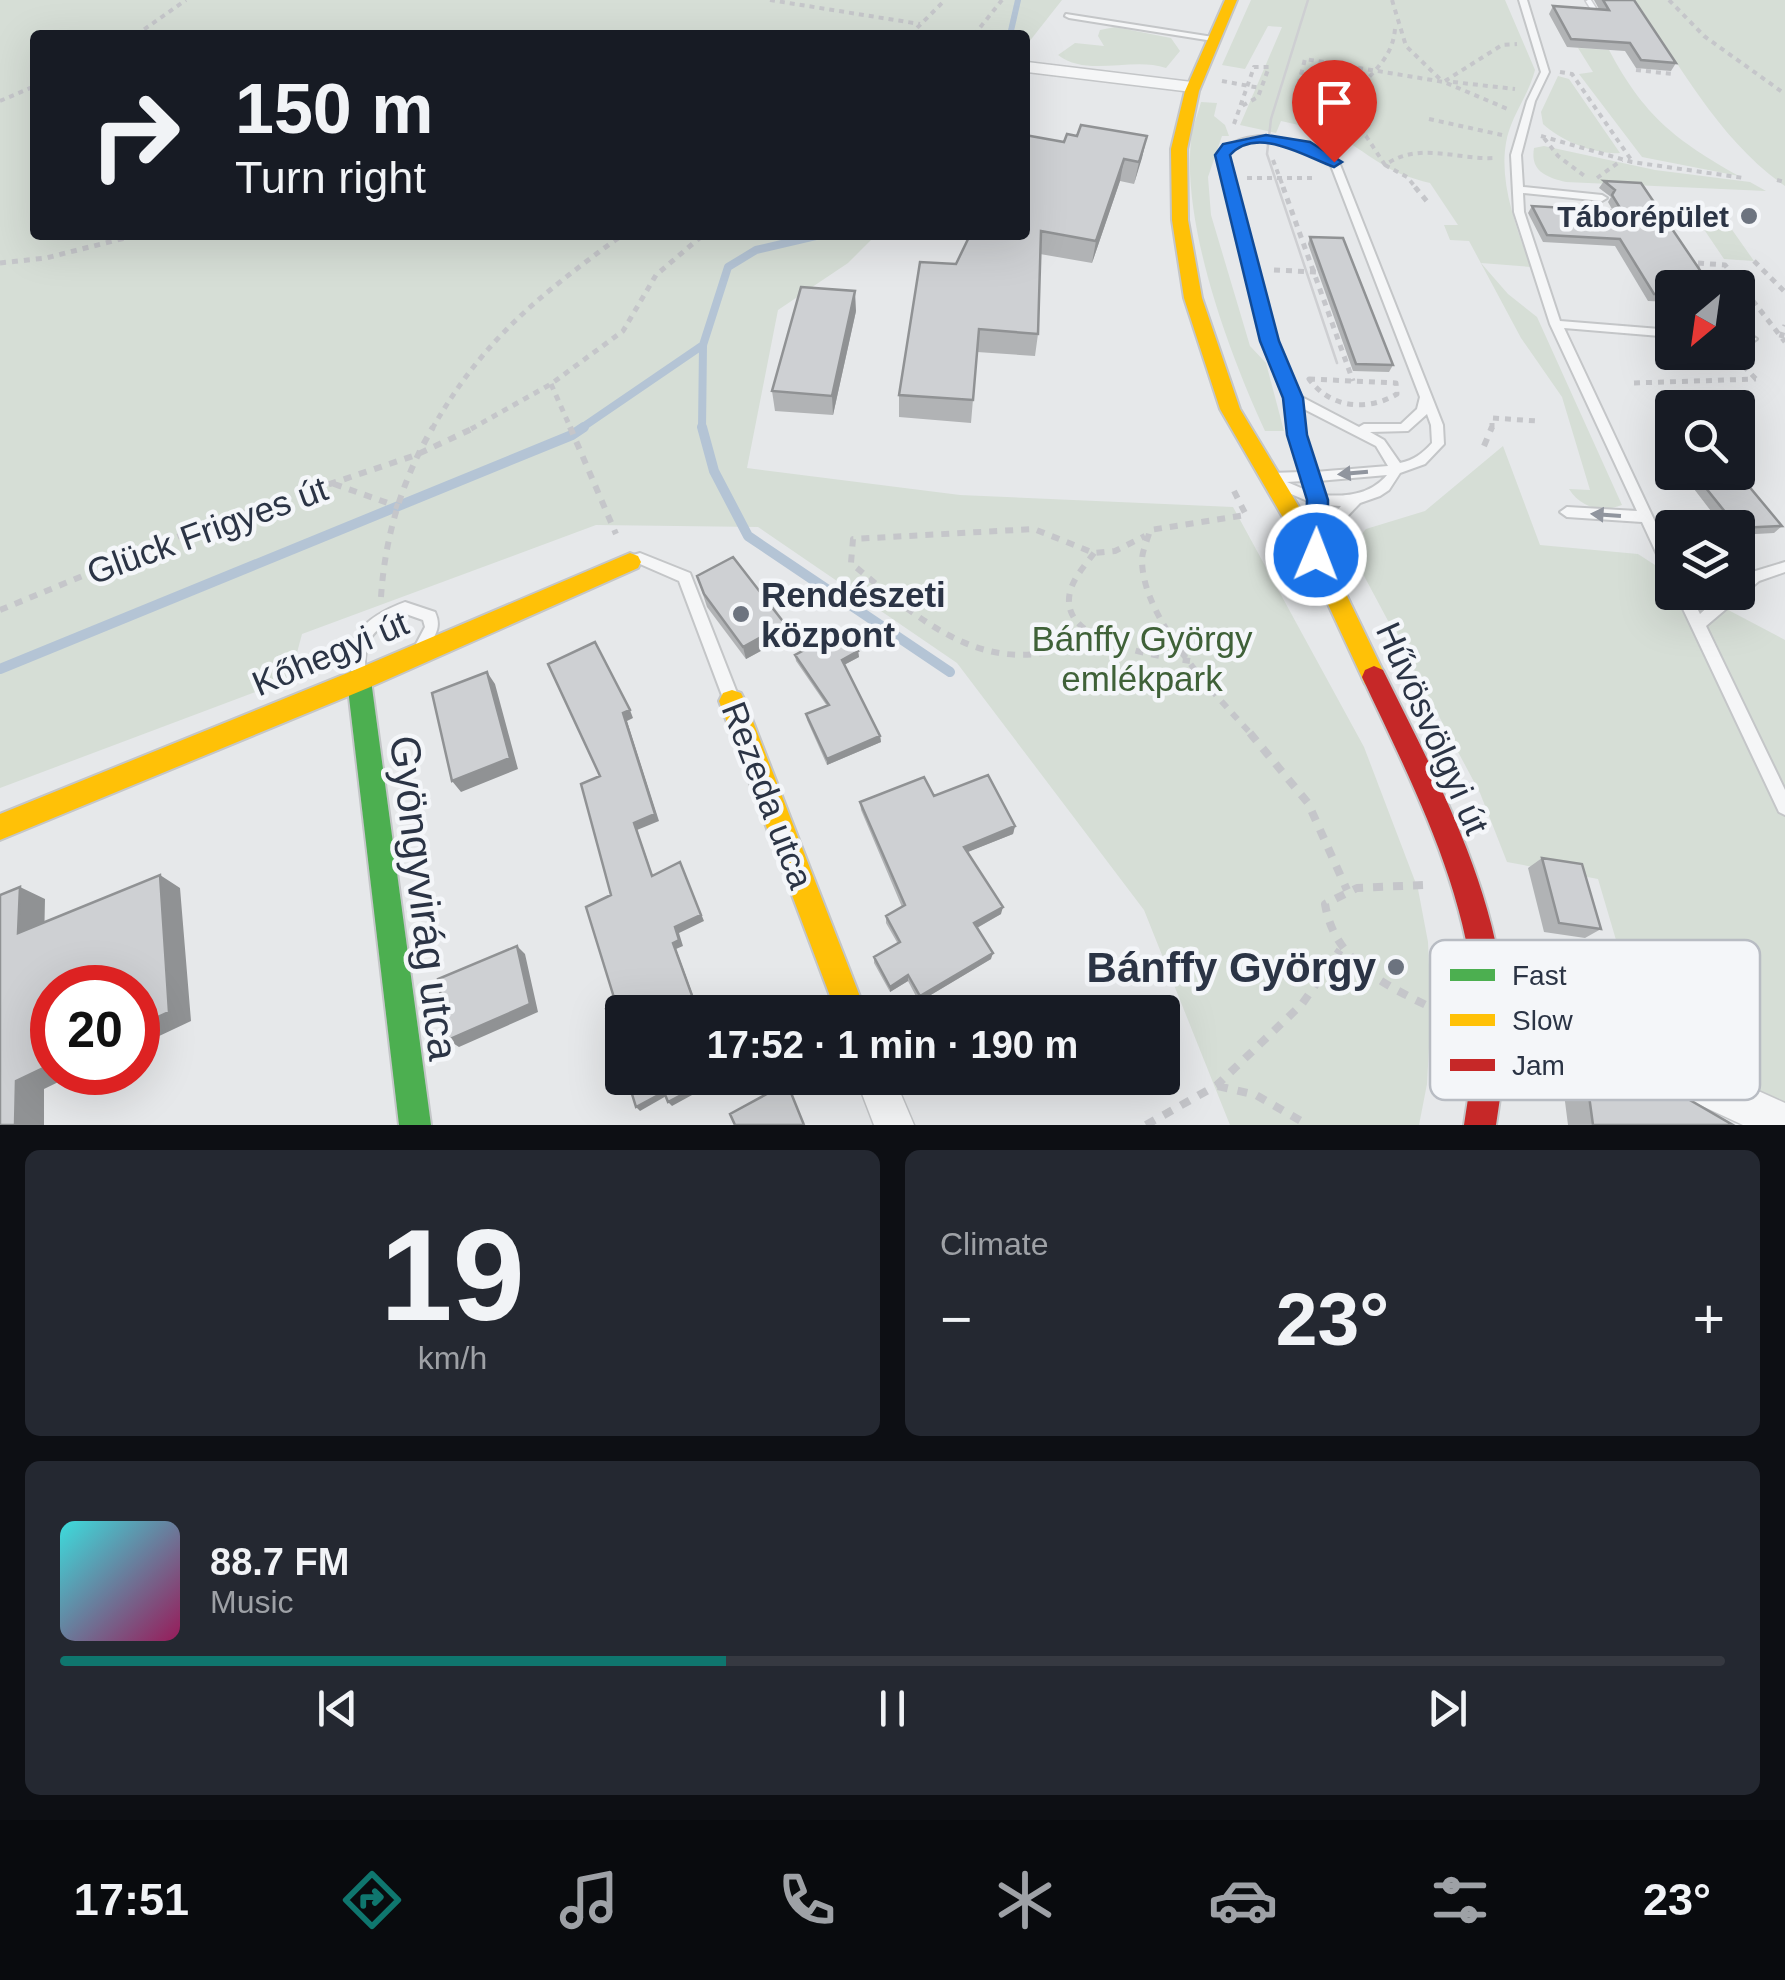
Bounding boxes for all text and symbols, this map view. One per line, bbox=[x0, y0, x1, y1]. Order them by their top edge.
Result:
pin bbox=[1292, 60, 1377, 163]
icon: right bbox=[70, 70, 200, 200]
text: 150 m bbox=[235, 70, 433, 148]
icon: arrive bbox=[1307, 75, 1362, 130]
text: Turn right bbox=[235, 152, 426, 203]
place label: Táborépület bbox=[1557, 200, 1729, 233]
marker: Táborépület bbox=[1738, 205, 1760, 227]
north arrow bbox=[1655, 270, 1755, 370]
map controls bbox=[1655, 270, 1755, 610]
button: search bbox=[1655, 390, 1755, 490]
one-way arrow bbox=[1336, 465, 1368, 481]
street label: Glück Frigyes út bbox=[82, 468, 333, 592]
position arrow bbox=[1264, 503, 1368, 607]
one-way arrow bbox=[1590, 507, 1622, 523]
button: layers bbox=[1655, 510, 1755, 610]
place label: Rendészeti központ bbox=[761, 575, 946, 654]
street label: Kőhegyi út bbox=[246, 603, 414, 703]
marker: Rendészeti központ bbox=[730, 603, 752, 625]
street label: Hűvösvölgyi út bbox=[1369, 616, 1497, 840]
park label: Bánffy György emlékpark bbox=[1031, 619, 1253, 698]
street label: Rezeda utca bbox=[715, 696, 822, 894]
street label: Gyöngyvirág utca bbox=[381, 733, 467, 1064]
legend bbox=[1430, 940, 1760, 1100]
place label: Bánffy György bbox=[1087, 944, 1377, 991]
marker: Bánffy György bbox=[1385, 956, 1407, 978]
text: Fast bbox=[1512, 960, 1567, 991]
speed limit sign: 20 bbox=[30, 965, 160, 1095]
text: Slow bbox=[1512, 1005, 1573, 1036]
text: 17:52 · 1 min · 190 m bbox=[707, 1024, 1078, 1066]
text: Jam bbox=[1512, 1050, 1565, 1081]
text: 19 bbox=[380, 1202, 525, 1348]
text: Climate bbox=[940, 1226, 1048, 1262]
text: 23° bbox=[1276, 1277, 1389, 1361]
text: − bbox=[940, 1288, 972, 1350]
text: + bbox=[1693, 1288, 1725, 1350]
text: km/h bbox=[418, 1340, 487, 1376]
text: 88.7 FM bbox=[210, 1541, 349, 1583]
text: Music bbox=[210, 1584, 294, 1620]
icon: previous bbox=[310, 1681, 365, 1736]
icon: pause bbox=[865, 1681, 920, 1736]
icon: next bbox=[1420, 1681, 1475, 1736]
icon: directions bbox=[337, 1865, 407, 1935]
icon: music bbox=[554, 1865, 624, 1935]
icon: phone bbox=[772, 1865, 842, 1935]
icon: climate bbox=[990, 1865, 1060, 1935]
icon: car bbox=[1208, 1865, 1278, 1935]
icon: filters bbox=[1425, 1865, 1495, 1935]
text: 17:51 bbox=[74, 1874, 189, 1925]
text: 23° bbox=[1643, 1874, 1711, 1925]

